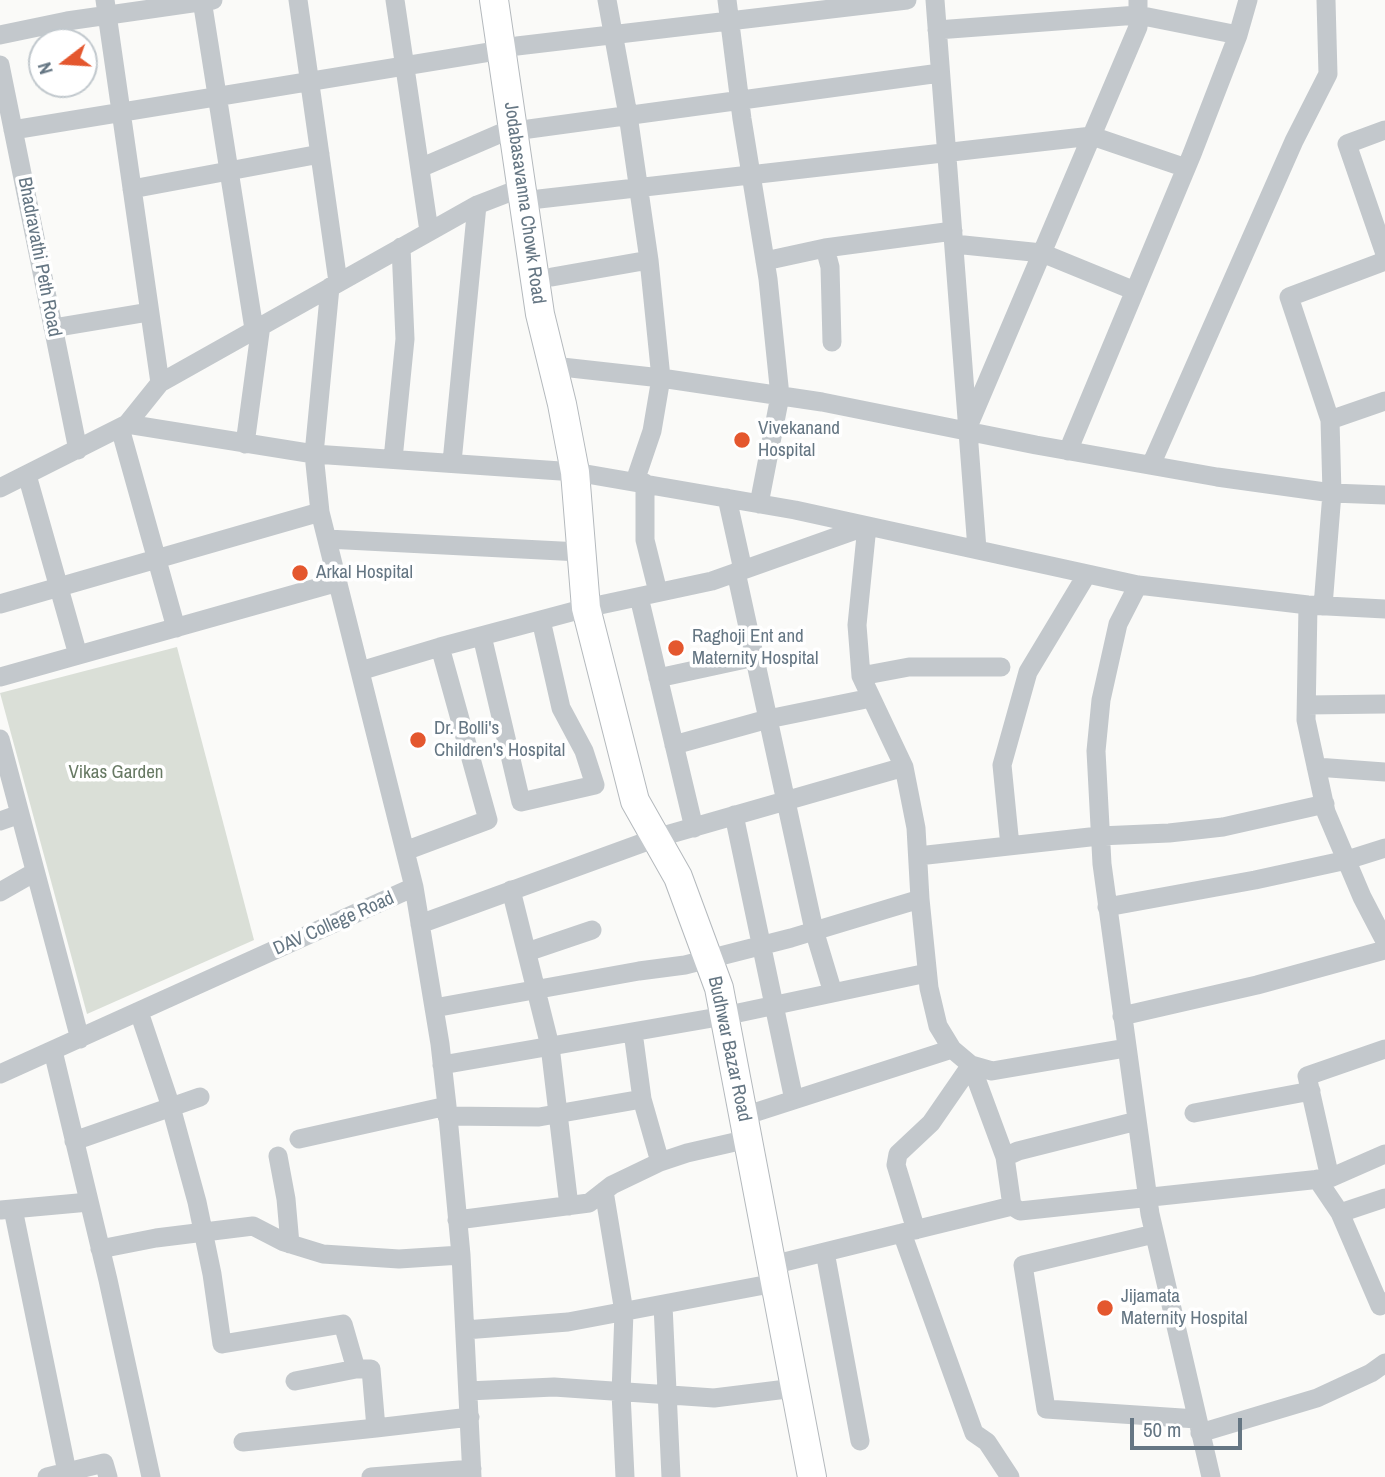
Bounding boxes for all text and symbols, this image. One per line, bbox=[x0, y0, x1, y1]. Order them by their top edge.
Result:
north arrow bbox=[28, 28, 98, 98]
text: N bbox=[31, 59, 59, 78]
street label: Jodabasavanna Chowk Road bbox=[499, 101, 549, 305]
street label: Bhadravathi Peth Road bbox=[12, 175, 66, 339]
place label: Vivekanand Hospital bbox=[758, 418, 840, 462]
marker: Vivekanand Hospital bbox=[732, 430, 752, 450]
place label: Arkal Hospital bbox=[316, 562, 413, 584]
marker: Arkal Hospital bbox=[290, 563, 310, 583]
place label: Raghoji Ent and Maternity Hospital bbox=[692, 626, 818, 670]
marker: Raghoji Ent and Maternity Hospital bbox=[666, 638, 686, 658]
place label: Dr. Bolli's Children's Hospital bbox=[434, 718, 565, 762]
marker: Dr. Bolli's Children's Hospital bbox=[408, 730, 428, 750]
park label: Vikas Garden bbox=[69, 762, 163, 784]
street label: DAV College Road bbox=[270, 887, 398, 961]
street label: Budhwar Bazar Road bbox=[702, 974, 756, 1124]
place label: Jijamata Maternity Hospital bbox=[1121, 1286, 1247, 1330]
marker: Jijamata Maternity Hospital bbox=[1095, 1298, 1115, 1318]
scale bar bbox=[1133, 1404, 1245, 1448]
text: 50 m bbox=[1143, 1415, 1181, 1444]

